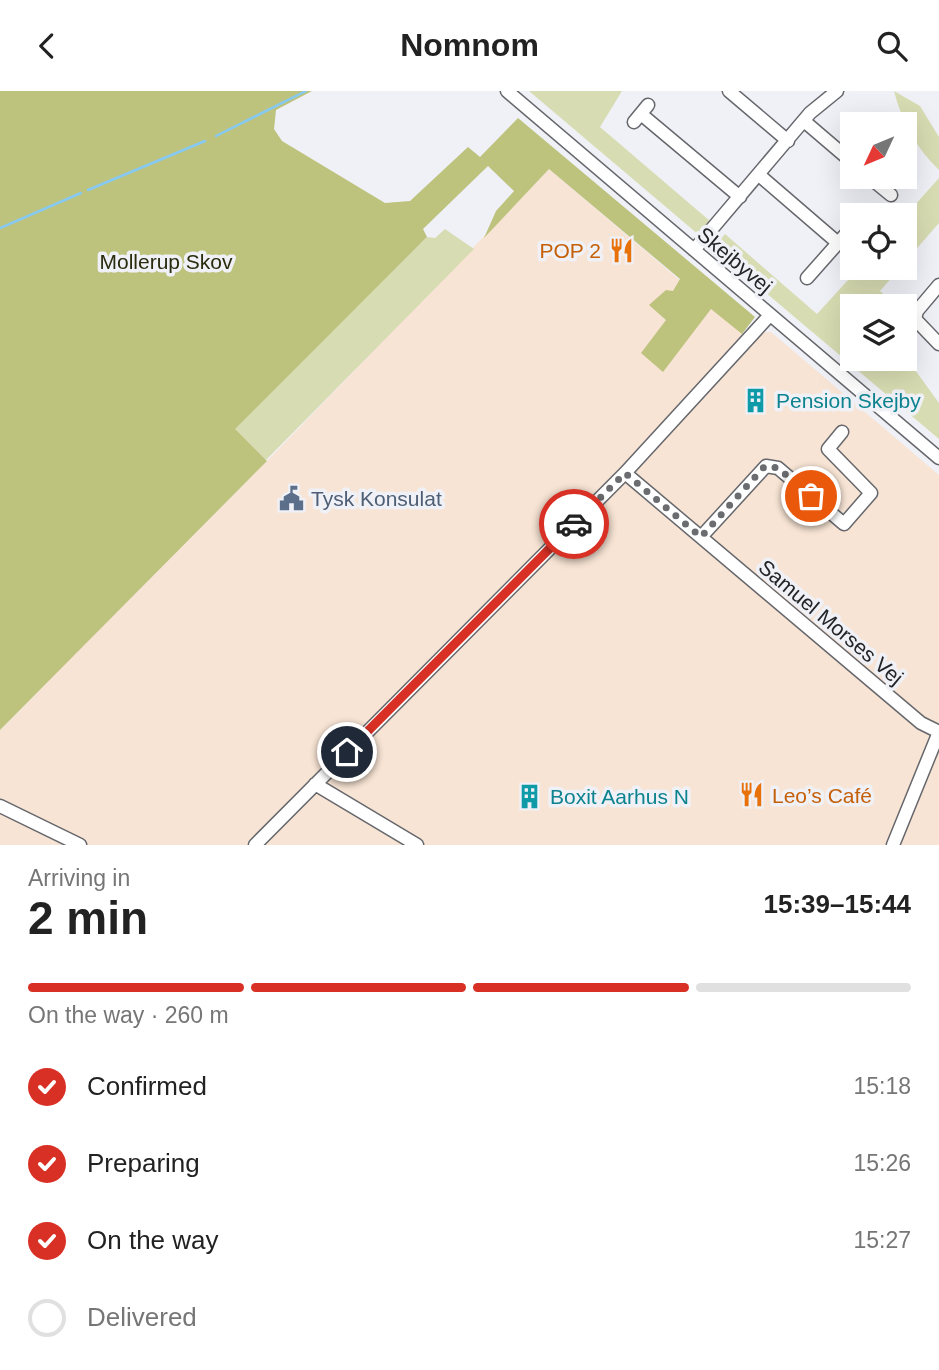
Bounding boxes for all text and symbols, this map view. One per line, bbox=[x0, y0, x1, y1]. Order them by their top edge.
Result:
icon: back bbox=[28, 27, 66, 65]
text: Nomnom bbox=[400, 27, 539, 63]
icon: search bbox=[873, 27, 911, 65]
north arrow bbox=[840, 112, 917, 189]
map controls bbox=[840, 112, 917, 371]
button: locate bbox=[840, 203, 917, 280]
street label: Skejbyvej bbox=[693, 222, 777, 298]
restaurant icon: POP 2 bbox=[607, 236, 635, 264]
place label: POP 2 bbox=[540, 239, 601, 262]
park label: Mollerup Skov bbox=[99, 250, 233, 273]
button: layers bbox=[840, 294, 917, 371]
building icon: Pension Skejby bbox=[742, 386, 770, 414]
place label: Pension Skejby bbox=[776, 389, 921, 412]
pin bbox=[781, 466, 841, 526]
icon: bag bbox=[792, 477, 830, 515]
public building icon: Tysk Konsulat bbox=[277, 484, 305, 512]
place label: Tysk Konsulat bbox=[311, 487, 442, 510]
courier bbox=[539, 489, 609, 559]
icon: car bbox=[555, 505, 593, 543]
street label: Samuel Morses Vej bbox=[754, 555, 908, 689]
pin bbox=[317, 722, 377, 782]
icon: home bbox=[328, 733, 366, 771]
restaurant icon: Leo’s Café bbox=[738, 781, 766, 809]
building icon: Boxit Aarhus N bbox=[516, 782, 544, 810]
place label: Leo’s Café bbox=[772, 784, 872, 807]
place label: Boxit Aarhus N bbox=[550, 785, 689, 808]
text: Arriving in bbox=[28, 865, 130, 891]
text: 15:39–15:44 bbox=[764, 889, 911, 919]
text: 2 min bbox=[28, 892, 148, 944]
text: On the way · 260 m bbox=[28, 1002, 229, 1028]
icon: check bbox=[28, 1068, 66, 1106]
text: Confirmed bbox=[87, 1071, 207, 1101]
text: 15:18 bbox=[853, 1073, 911, 1099]
icon: check bbox=[28, 1145, 66, 1183]
text: Preparing bbox=[87, 1148, 200, 1178]
text: 15:26 bbox=[853, 1150, 911, 1176]
icon: check bbox=[28, 1222, 66, 1260]
text: On the way bbox=[87, 1225, 219, 1255]
text: 15:27 bbox=[853, 1227, 911, 1253]
text: Delivered bbox=[87, 1302, 197, 1332]

